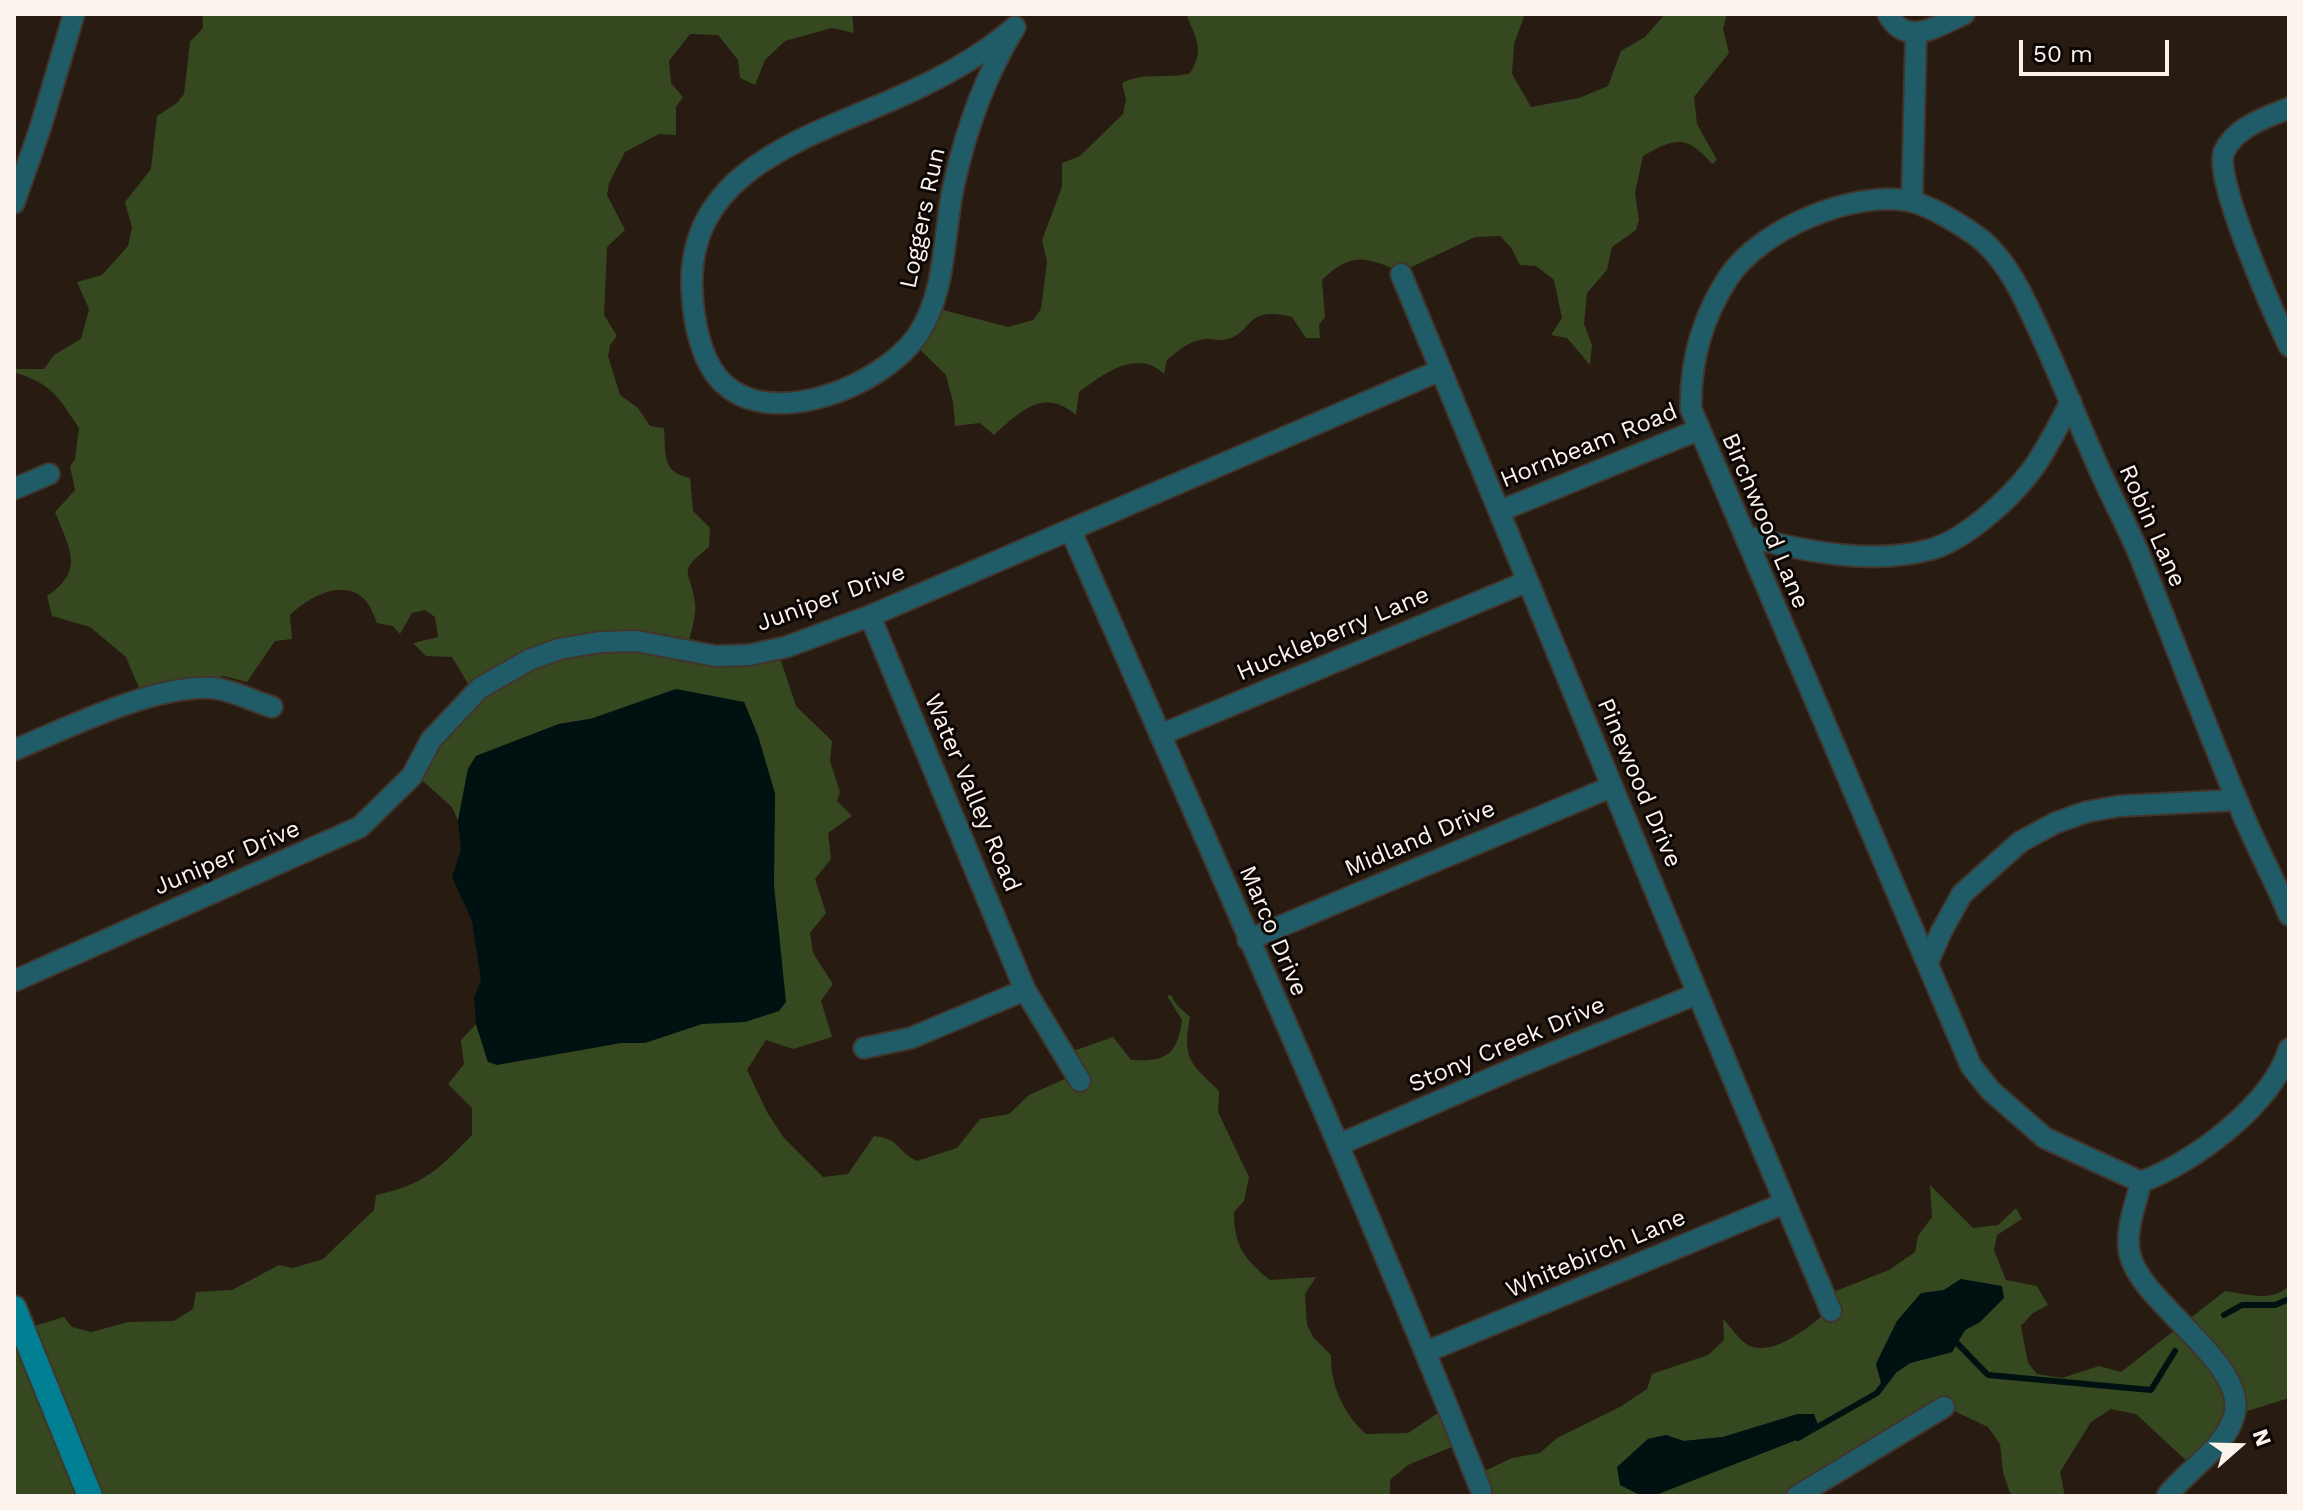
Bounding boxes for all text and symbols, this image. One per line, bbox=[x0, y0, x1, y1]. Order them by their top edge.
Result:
scale bar bbox=[2023, 24, 2173, 74]
text: 50 m bbox=[2033, 40, 2093, 68]
street label: Loggers Run bbox=[894, 145, 952, 291]
street label: Hornbeam Road bbox=[1496, 397, 1682, 495]
street label: Birchwood Lane bbox=[1715, 429, 1815, 613]
street label: Robin Lane bbox=[2112, 460, 2192, 592]
street label: Juniper Drive bbox=[753, 558, 909, 638]
street label: Huckleberry Lane bbox=[1232, 580, 1434, 688]
street label: Water Valley Road bbox=[917, 690, 1027, 896]
street label: Pinewood Drive bbox=[1590, 694, 1688, 872]
street label: Midland Drive bbox=[1340, 794, 1500, 884]
street label: Juniper Drive bbox=[150, 814, 304, 902]
street label: Marco Drive bbox=[1233, 861, 1313, 1001]
street label: Stony Creek Drive bbox=[1405, 991, 1609, 1099]
street label: Whitebirch Lane bbox=[1502, 1203, 1690, 1305]
north arrow bbox=[2199, 1406, 2279, 1486]
text: N bbox=[2247, 1426, 2277, 1450]

